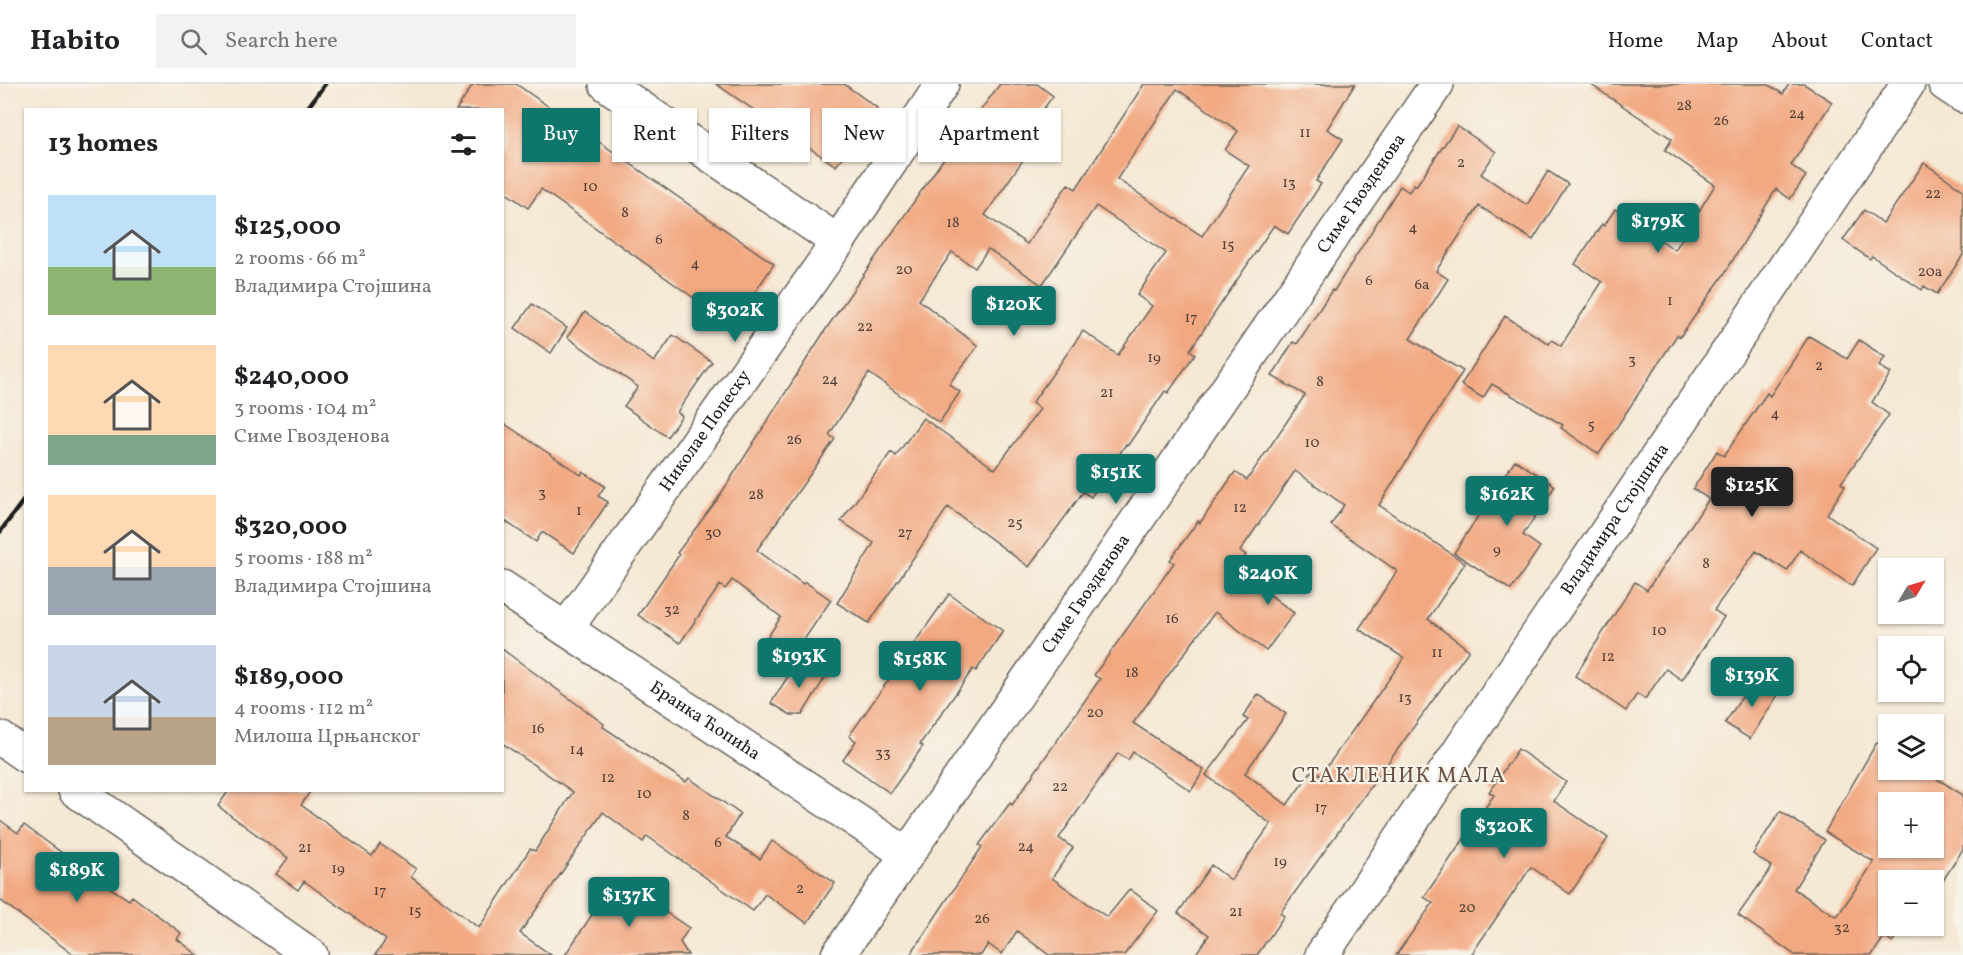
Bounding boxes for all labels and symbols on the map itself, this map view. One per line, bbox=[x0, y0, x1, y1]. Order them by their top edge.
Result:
house number: 28 bbox=[1676, 96, 1692, 117]
house number: 24 bbox=[1789, 104, 1805, 125]
house number: 26 bbox=[1713, 111, 1729, 132]
house number: 11 bbox=[1299, 123, 1311, 144]
street label: Симе Гвозденова bbox=[1311, 129, 1412, 259]
house number: 2 bbox=[1457, 153, 1465, 174]
house number: 13 bbox=[1282, 173, 1296, 194]
house number: 10 bbox=[583, 177, 597, 198]
house number: 22 bbox=[1925, 184, 1941, 205]
house number: 8 bbox=[621, 203, 629, 224]
pin: $179K bbox=[1616, 203, 1700, 254]
house number: 18 bbox=[946, 213, 960, 234]
house number: 4 bbox=[1409, 218, 1418, 239]
house number: 6 bbox=[655, 230, 663, 251]
house number: 15 bbox=[1221, 235, 1235, 256]
house number: 4 bbox=[691, 254, 700, 275]
house number: 20 bbox=[896, 260, 912, 281]
house number: 20a bbox=[1918, 262, 1942, 283]
house number: 6 bbox=[1365, 271, 1373, 292]
house number: 6a bbox=[1414, 275, 1430, 296]
pin: $120K bbox=[972, 286, 1056, 337]
house number: 1 bbox=[1667, 291, 1673, 312]
pin: $302K bbox=[693, 292, 777, 343]
house number: 17 bbox=[1184, 308, 1198, 329]
house number: 22 bbox=[857, 317, 873, 338]
house number: 19 bbox=[1147, 348, 1161, 369]
house number: 3 bbox=[1628, 350, 1636, 371]
house number: 2 bbox=[1815, 356, 1823, 377]
street label: Николае Попеску bbox=[654, 365, 757, 497]
house number: 24 bbox=[822, 370, 838, 391]
house number: 8 bbox=[1316, 372, 1324, 393]
house number: 21 bbox=[1100, 383, 1114, 404]
house number: 4 bbox=[1771, 404, 1780, 425]
house number: 5 bbox=[1587, 415, 1595, 436]
house number: 26 bbox=[786, 430, 802, 451]
house number: 10 bbox=[1305, 433, 1319, 454]
street label: Владимира Стојшина bbox=[1555, 439, 1675, 600]
pin: $151K bbox=[1074, 454, 1158, 505]
pin: $125K bbox=[1710, 467, 1794, 518]
pin: $162K bbox=[1465, 476, 1549, 527]
house number: 3 bbox=[538, 483, 546, 504]
house number: 28 bbox=[748, 485, 764, 506]
house number: 12 bbox=[1233, 498, 1247, 519]
house number: 1 bbox=[576, 501, 582, 522]
house number: 25 bbox=[1007, 513, 1023, 534]
house number: 30 bbox=[705, 523, 721, 544]
house number: 27 bbox=[898, 523, 912, 544]
street label: Симе Гвозденова bbox=[1036, 529, 1136, 659]
house number: 9 bbox=[1493, 540, 1501, 561]
house number: 8 bbox=[1702, 554, 1710, 575]
pin: $240K bbox=[1226, 555, 1310, 606]
north arrow bbox=[1878, 558, 1944, 624]
house number: 32 bbox=[664, 600, 680, 621]
house number: 16 bbox=[1165, 609, 1179, 630]
house number: 10 bbox=[1652, 621, 1666, 642]
pin: $193K bbox=[757, 638, 841, 689]
pin: $158K bbox=[878, 641, 962, 692]
house number: 11 bbox=[1431, 643, 1443, 664]
house number: 12 bbox=[1601, 647, 1615, 668]
pin: $139K bbox=[1710, 657, 1794, 708]
house number: 18 bbox=[1125, 663, 1139, 684]
street label: Бранка Ћопића bbox=[645, 675, 765, 766]
house number: 13 bbox=[1398, 688, 1412, 709]
house number: 20 bbox=[1087, 703, 1103, 724]
house number: 16 bbox=[531, 719, 545, 740]
house number: 14 bbox=[570, 740, 584, 761]
house number: 33 bbox=[875, 743, 891, 764]
district label: СТАКЛЕНИК МАЛА bbox=[1292, 762, 1506, 791]
house number: 12 bbox=[601, 768, 615, 789]
house number: 22 bbox=[1052, 777, 1068, 798]
house number: 10 bbox=[637, 784, 651, 805]
house number: 17 bbox=[1314, 798, 1328, 819]
house number: 8 bbox=[682, 806, 690, 827]
pin: $320K bbox=[1462, 808, 1546, 859]
house number: 6 bbox=[714, 833, 722, 854]
house number: 24 bbox=[1018, 837, 1034, 858]
house number: 21 bbox=[298, 838, 312, 859]
pin: $189K bbox=[35, 852, 119, 903]
house number: 19 bbox=[1273, 852, 1287, 873]
house number: 19 bbox=[331, 859, 345, 880]
pin: $137K bbox=[587, 877, 671, 928]
house number: 2 bbox=[796, 879, 804, 900]
house number: 17 bbox=[373, 881, 387, 902]
house number: 20 bbox=[1459, 898, 1475, 919]
house number: 15 bbox=[408, 901, 422, 922]
house number: 21 bbox=[1229, 902, 1243, 923]
house number: 26 bbox=[974, 909, 990, 930]
house number: 32 bbox=[1834, 918, 1850, 939]

